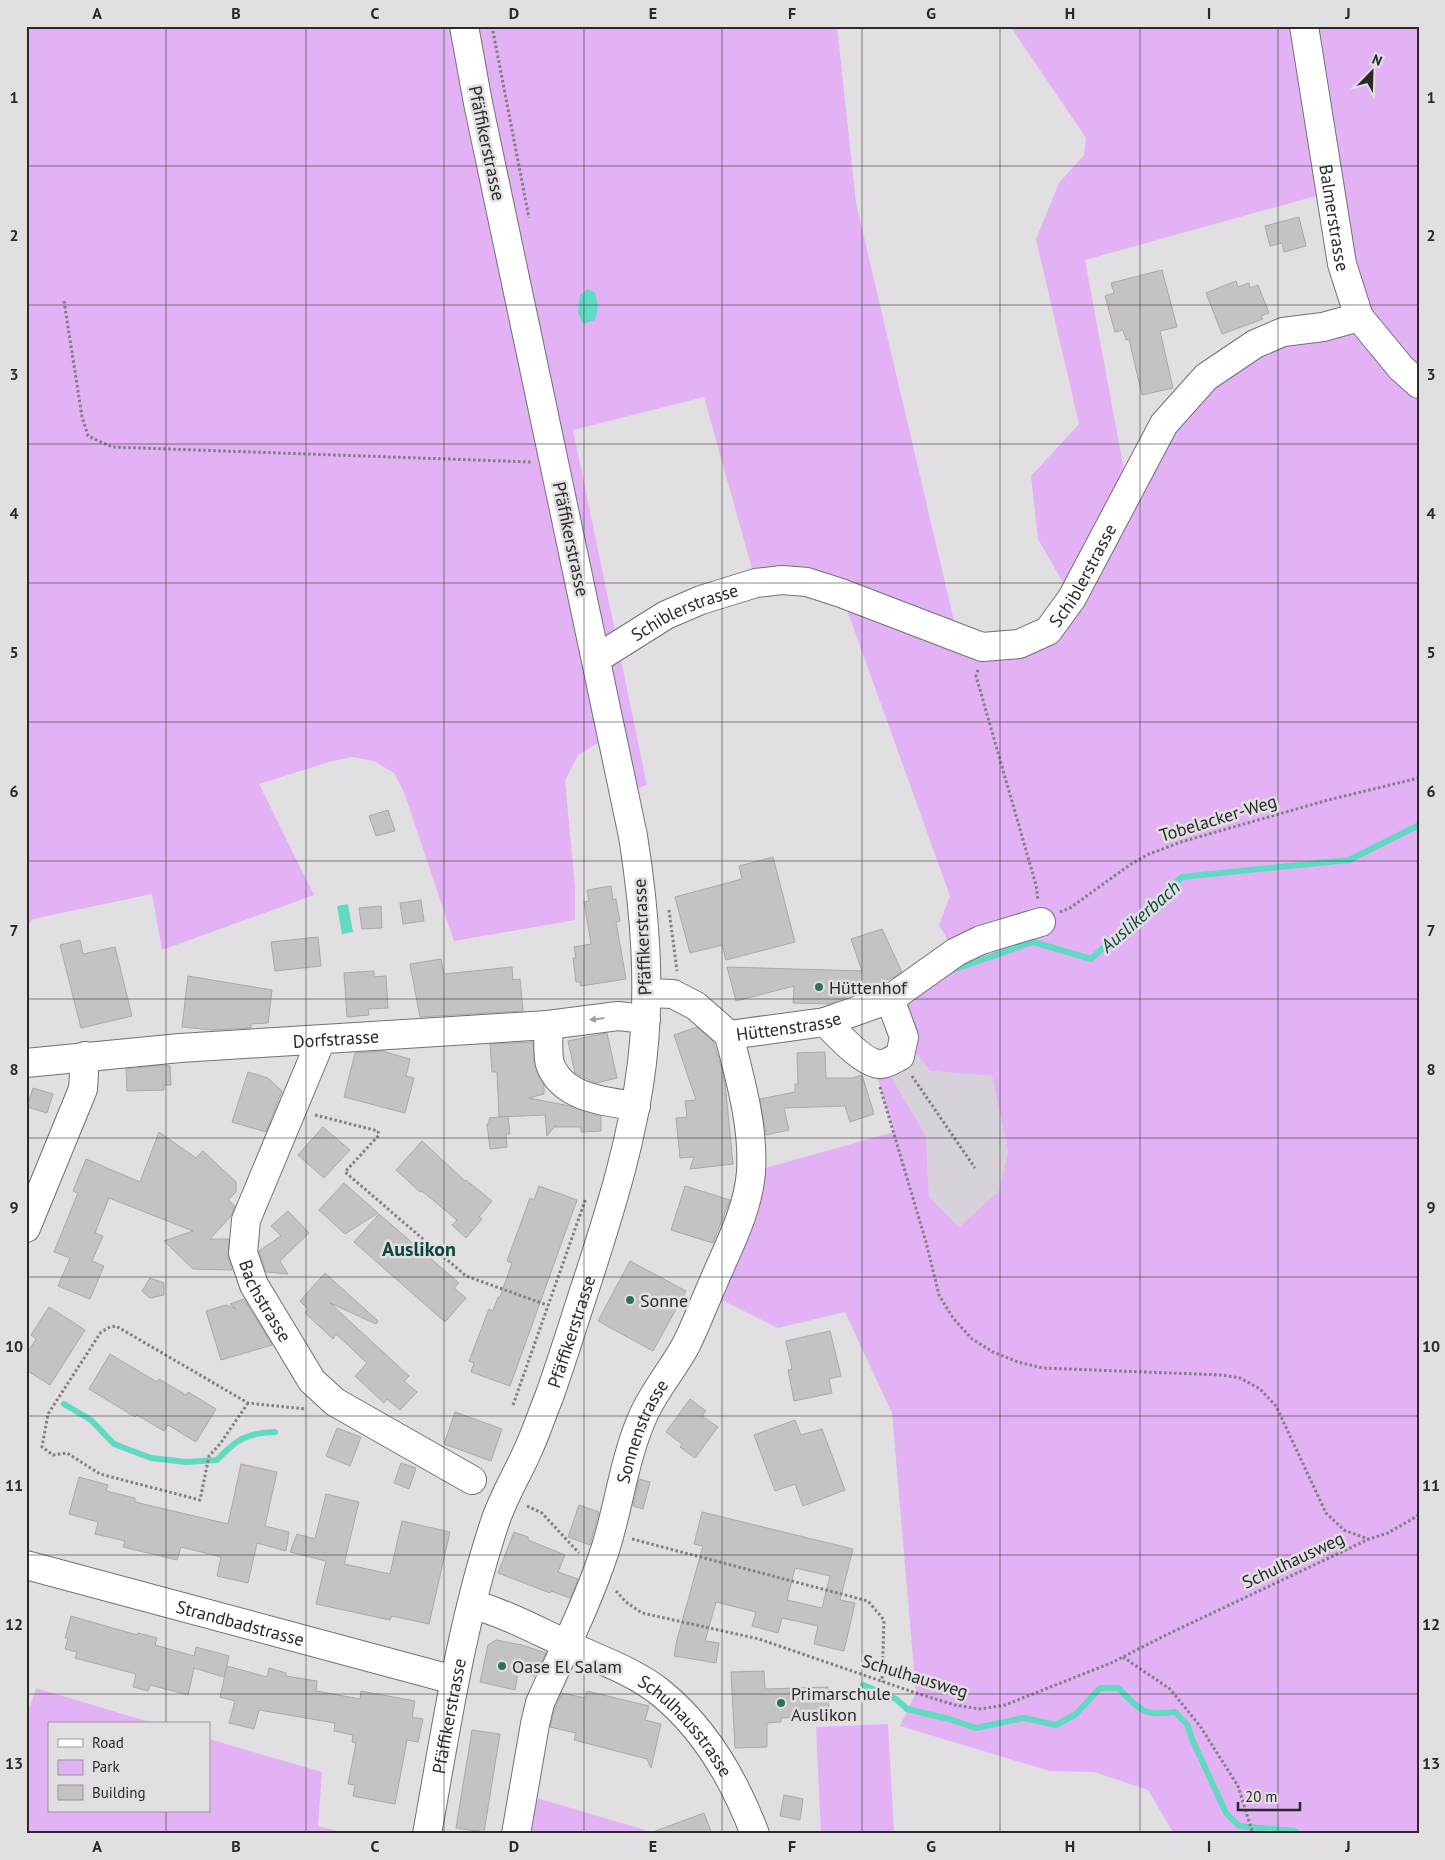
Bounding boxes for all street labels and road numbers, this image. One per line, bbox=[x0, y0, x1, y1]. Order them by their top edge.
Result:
street label: Pfäffikerstrasse bbox=[464, 83, 510, 203]
street label: Balmerstrasse bbox=[1315, 163, 1355, 274]
street label: Pfäffikerstrasse bbox=[548, 479, 594, 599]
street label: Schiblerstrasse bbox=[1043, 519, 1121, 631]
street label: Schiblerstrasse bbox=[626, 578, 741, 646]
street label: Tobelacker-Weg bbox=[1157, 789, 1279, 847]
street label: Pfäffikerstrasse bbox=[627, 878, 657, 996]
street label: Hüttenstrasse bbox=[735, 1006, 844, 1045]
street label: Dorfstrasse bbox=[292, 1024, 380, 1052]
street label: Bachstrasse bbox=[235, 1256, 297, 1346]
street label: Pfäffikerstrasse bbox=[542, 1272, 600, 1391]
street label: Sonnenstrasse bbox=[611, 1375, 673, 1486]
street label: Schulhausweg bbox=[1238, 1526, 1348, 1594]
street label: Strandbadstrasse bbox=[174, 1594, 307, 1651]
street label: Schulhausweg bbox=[859, 1649, 971, 1703]
street label: Pfäffikerstrasse bbox=[426, 1656, 470, 1775]
street label: Schulhausstrasse bbox=[634, 1669, 738, 1781]

